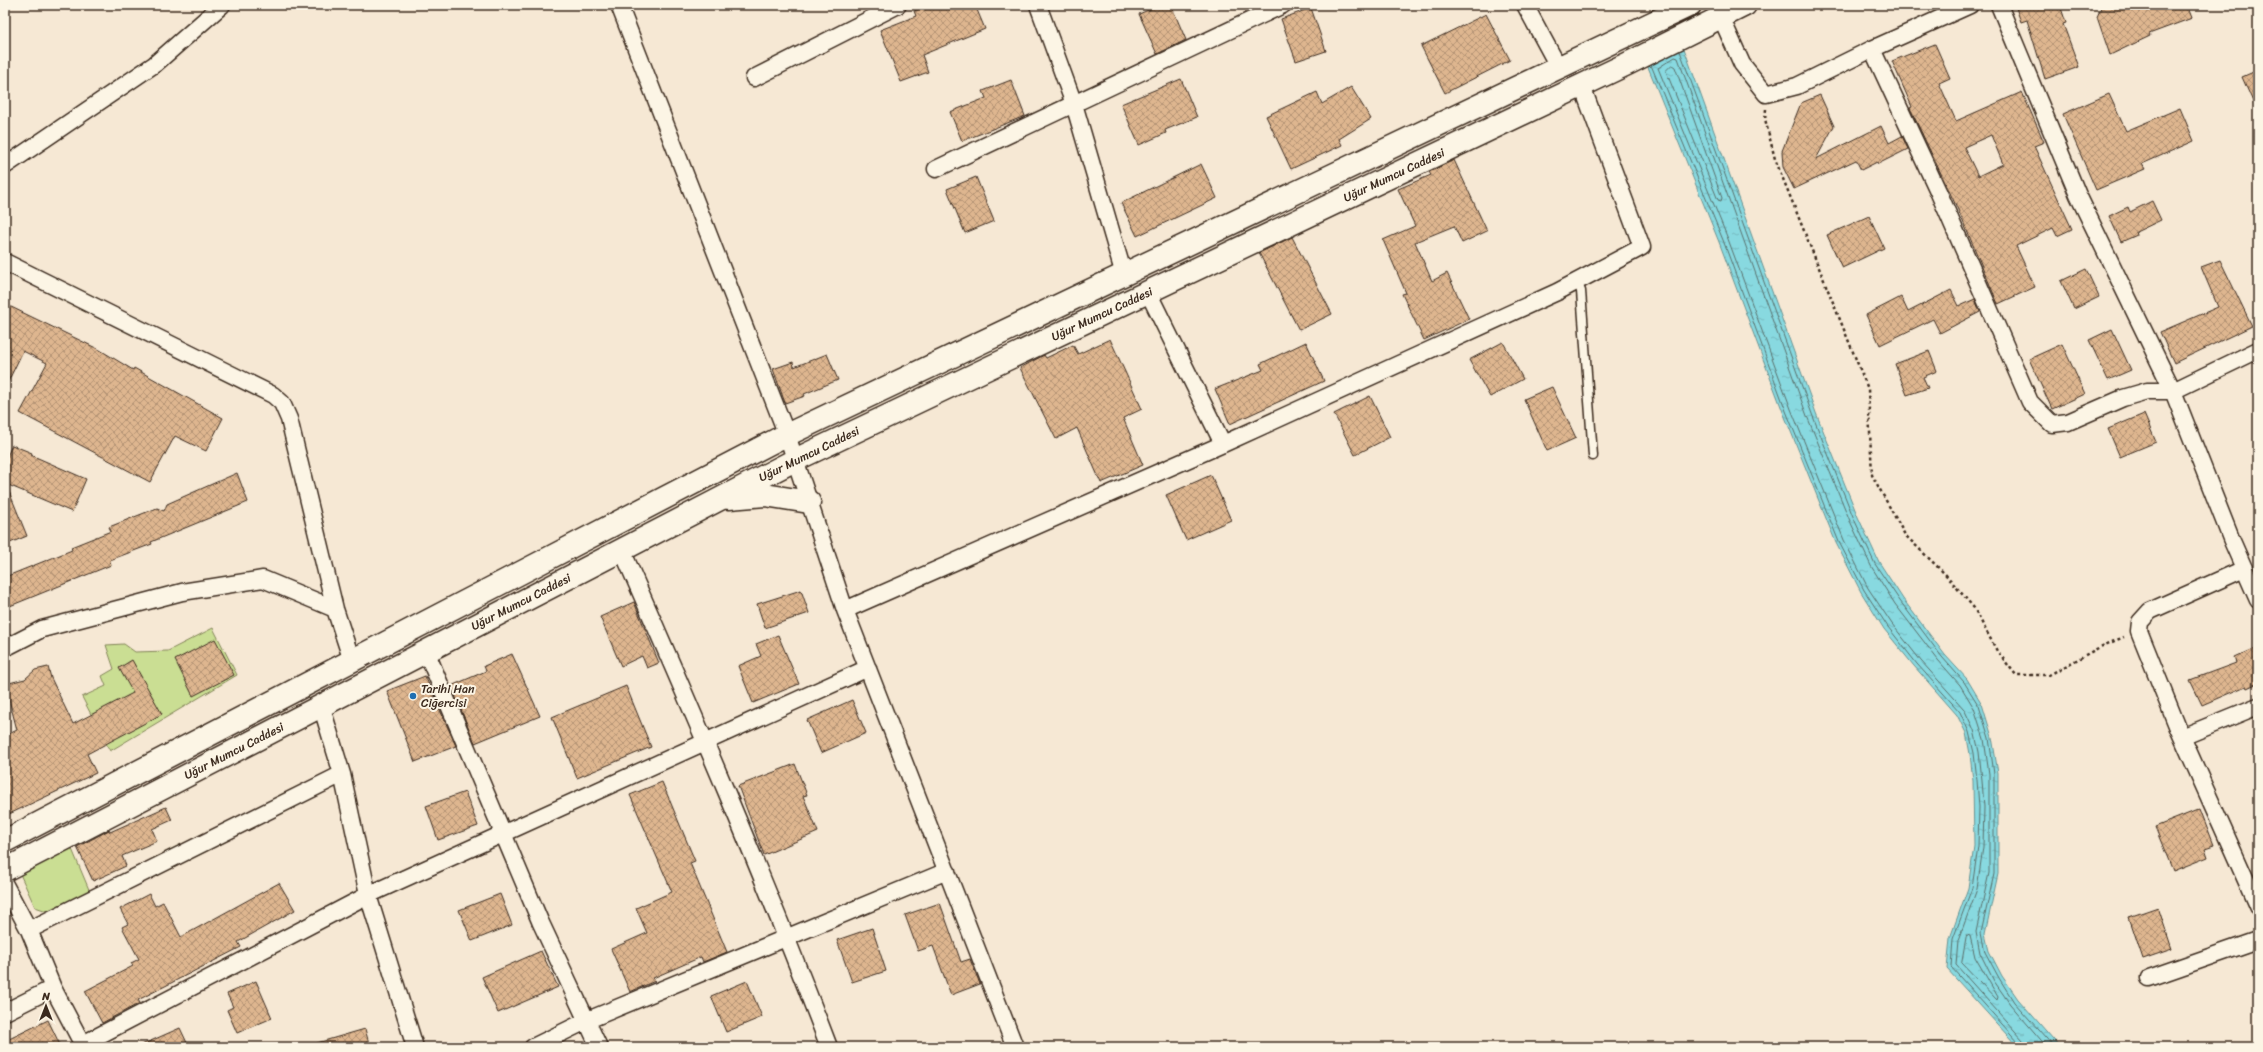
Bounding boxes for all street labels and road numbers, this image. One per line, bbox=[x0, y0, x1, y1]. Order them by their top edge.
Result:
street label: Uğur Mumcu Caddesi bbox=[1339, 141, 1449, 208]
street label: Uğur Mumcu Caddesi bbox=[1047, 280, 1157, 347]
street label: Uğur Mumcu Caddesi bbox=[755, 420, 864, 488]
street label: Uğur Mumcu Caddesi bbox=[467, 567, 576, 637]
street label: Uğur Mumcu Caddesi bbox=[180, 716, 289, 786]

